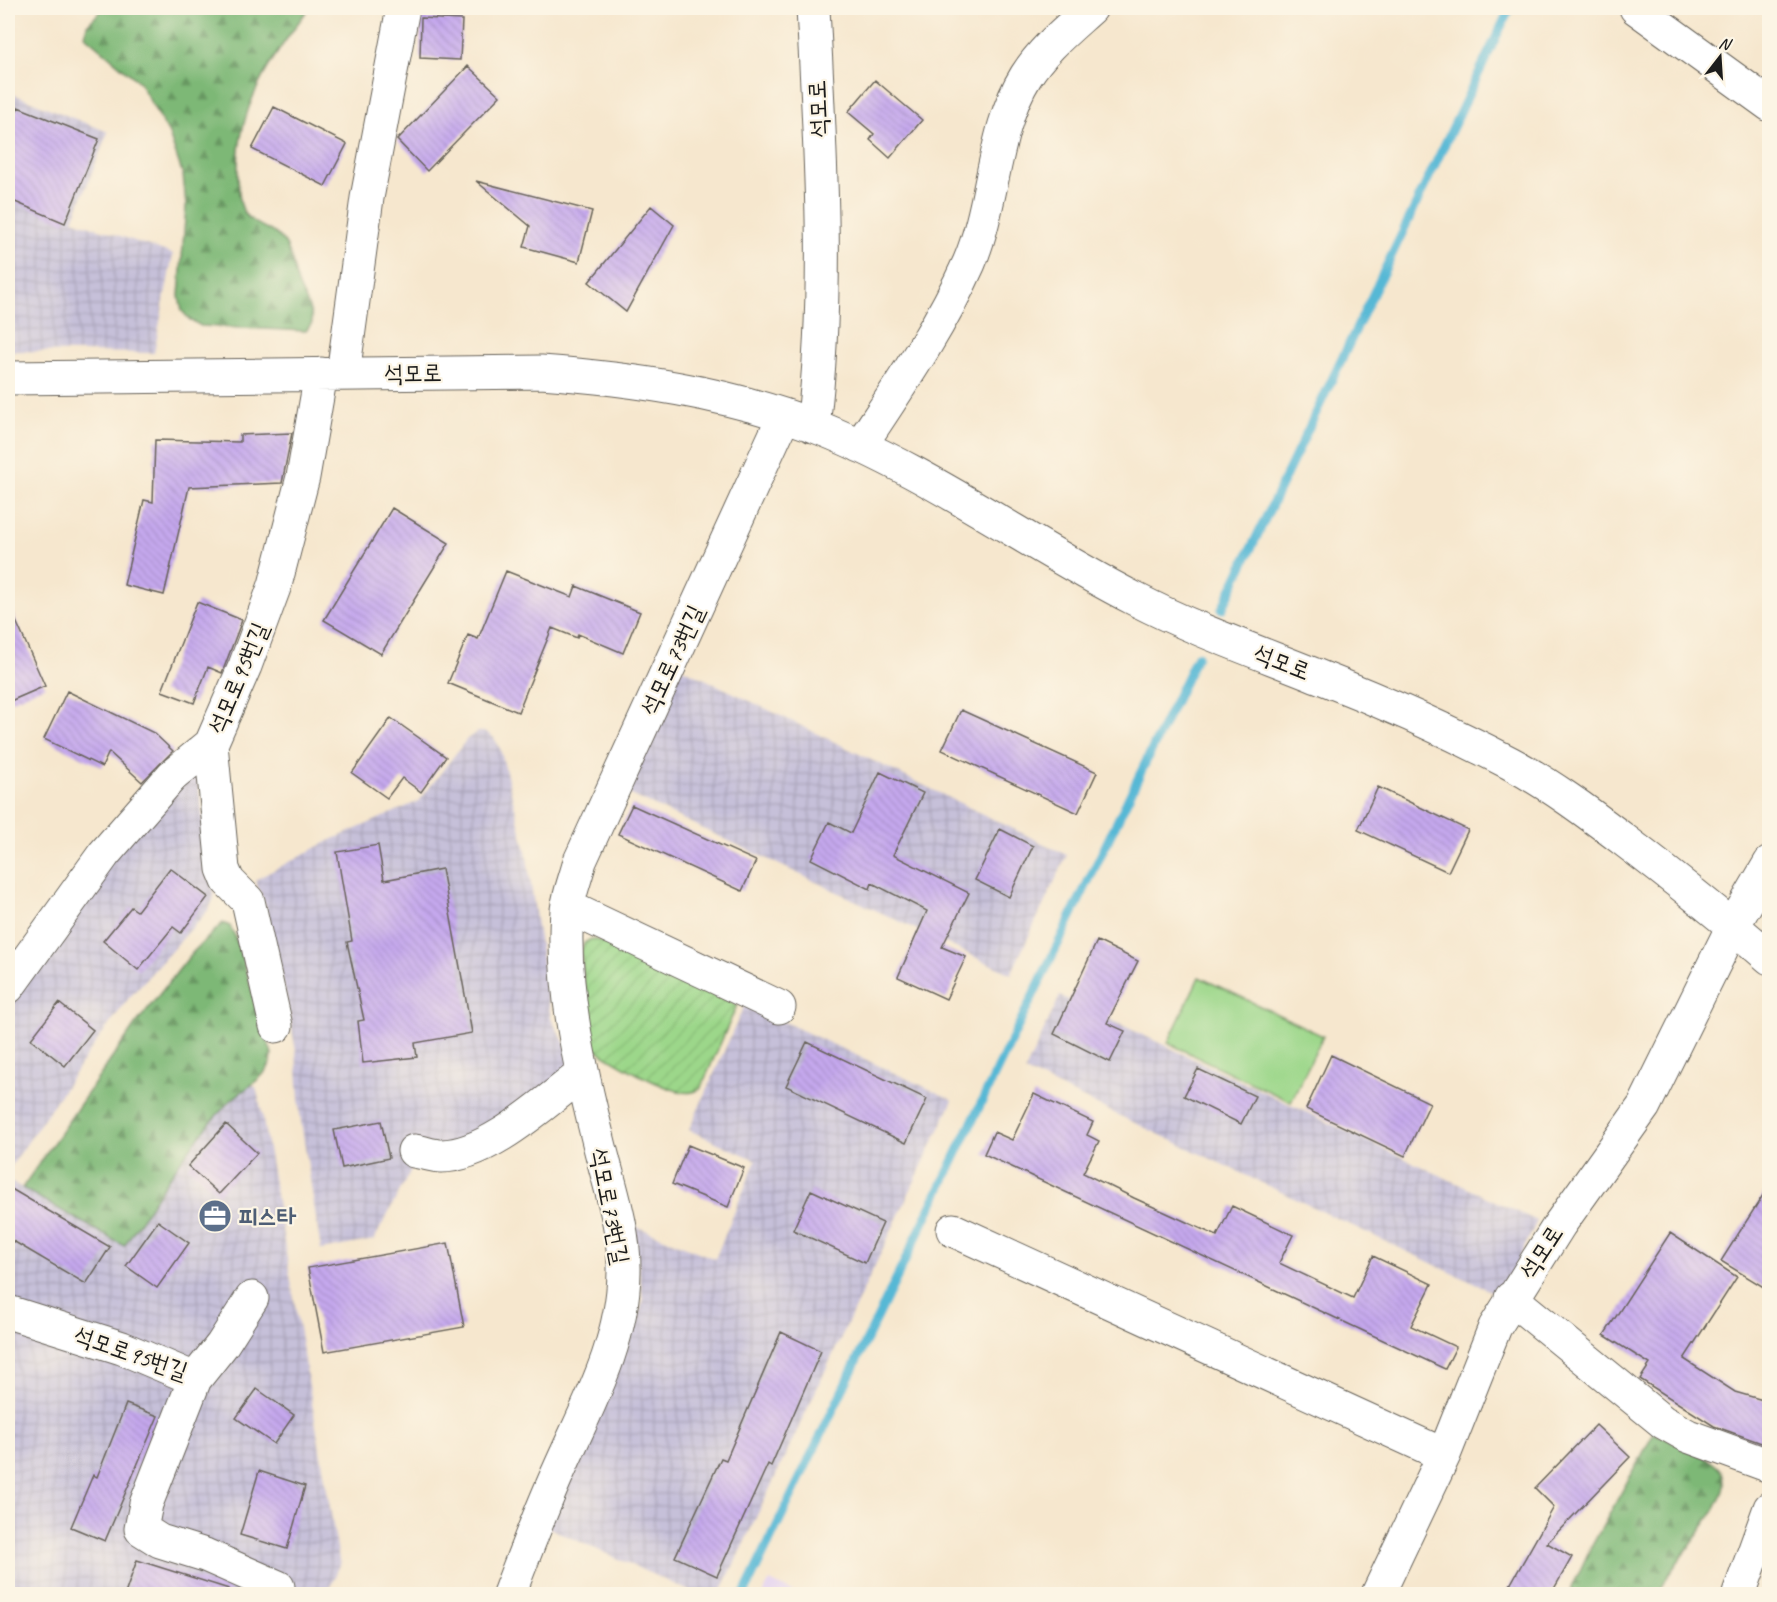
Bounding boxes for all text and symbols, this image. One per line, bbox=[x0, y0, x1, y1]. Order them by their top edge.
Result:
north arrow bbox=[1690, 27, 1750, 87]
text: N bbox=[1716, 33, 1735, 56]
street label: 석모로 bbox=[802, 79, 834, 139]
street label: 석모로 bbox=[384, 357, 442, 389]
street label: 석모로73번길 bbox=[633, 600, 711, 720]
street label: 석모로95번길 bbox=[201, 618, 275, 738]
street label: 석모로 bbox=[1250, 638, 1314, 686]
street label: 석모로73번길 bbox=[584, 1145, 636, 1267]
office icon: 피스타 bbox=[197, 1198, 233, 1234]
place label: 피스타 bbox=[238, 1201, 297, 1231]
street label: 석모로 bbox=[1513, 1220, 1569, 1284]
street label: 석모로95번길 bbox=[70, 1320, 192, 1386]

